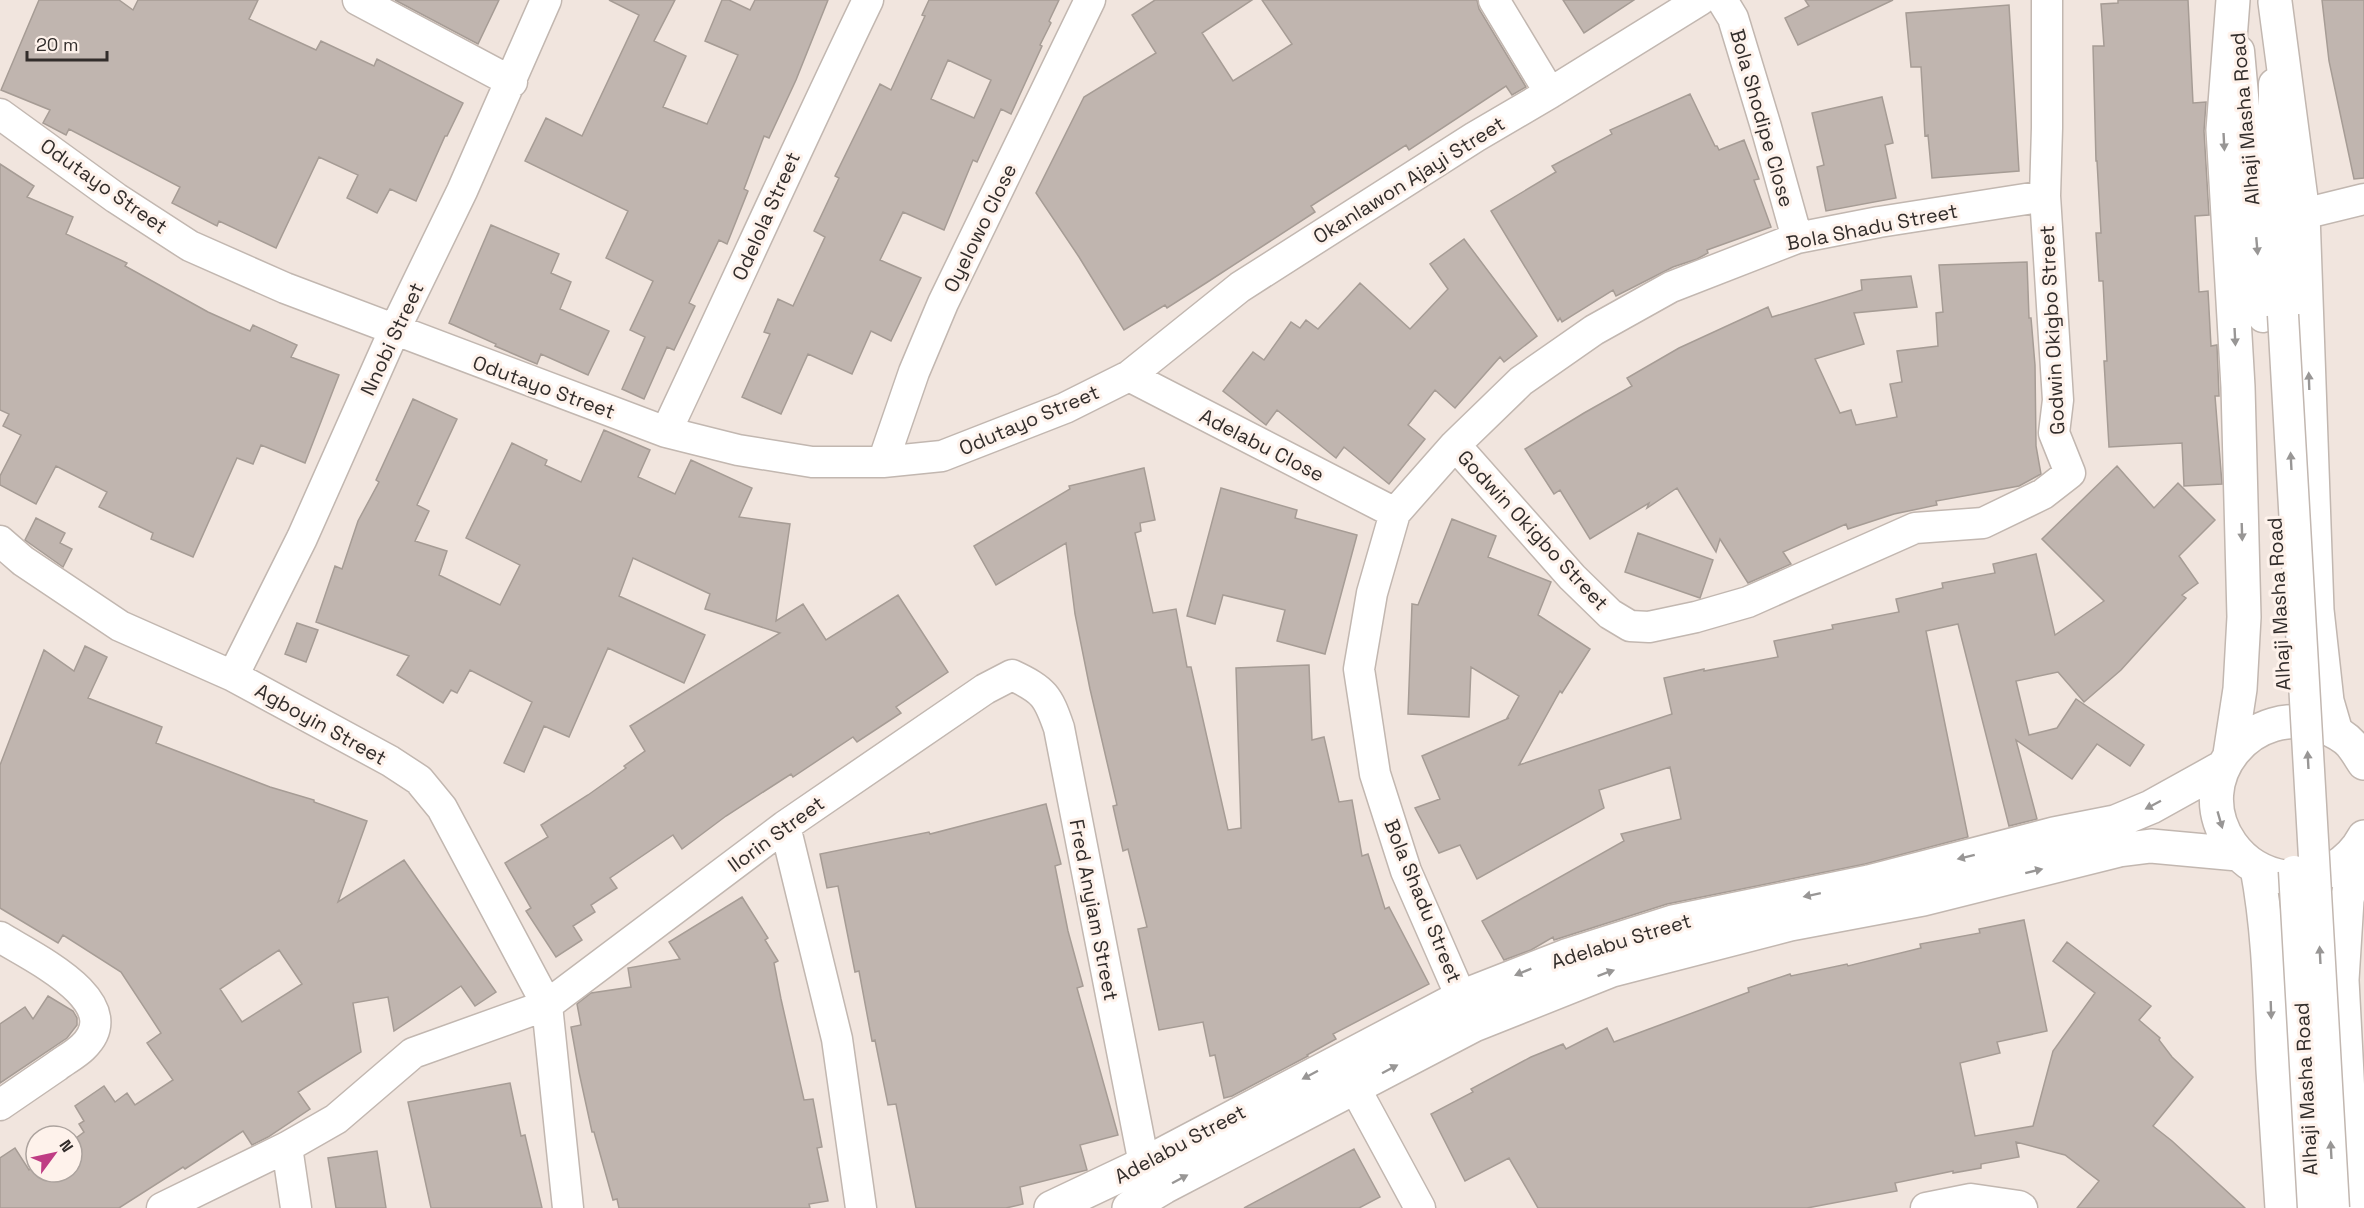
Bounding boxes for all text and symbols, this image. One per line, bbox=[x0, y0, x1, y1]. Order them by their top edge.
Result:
scale bar bbox=[27, 24, 106, 62]
street label: Bola Shodipe Close bbox=[1724, 26, 1800, 210]
street label: Alhaji Masha Road bbox=[2224, 31, 2266, 207]
text: 20 m bbox=[36, 33, 79, 56]
street label: Okanlawon Ajayi Street bbox=[1308, 110, 1510, 250]
street label: Odutayo Street bbox=[35, 132, 173, 240]
one-way arrow bbox=[2219, 133, 2229, 152]
street label: Odelola Street bbox=[726, 148, 806, 284]
street label: Oyelowo Close bbox=[938, 159, 1022, 297]
street label: Bola Shadu Street bbox=[1784, 198, 1960, 256]
street label: Godwin Okigbo Street bbox=[2034, 224, 2070, 436]
one-way arrow bbox=[2252, 237, 2261, 256]
street label: Nnobi Street bbox=[354, 278, 430, 400]
one-way arrow bbox=[2231, 327, 2240, 346]
street label: Odutayo Street bbox=[469, 349, 619, 425]
one-way arrow bbox=[2304, 372, 2313, 391]
street label: Odutayo Street bbox=[955, 379, 1103, 461]
street label: Adelabu Close bbox=[1195, 402, 1329, 488]
street label: Godwin Okigbo Street bbox=[1452, 444, 1614, 616]
one-way arrow bbox=[2287, 451, 2296, 470]
street label: Alhaji Masha Road bbox=[2261, 517, 2297, 691]
one-way arrow bbox=[2237, 522, 2247, 541]
street label: Agboyin Street bbox=[251, 677, 391, 771]
one-way arrow bbox=[2304, 751, 2313, 770]
street label: Ilorin Street bbox=[723, 790, 829, 878]
one-way arrow bbox=[2145, 801, 2162, 810]
one-way arrow bbox=[2216, 811, 2226, 829]
street label: Bola Shadu Street bbox=[1378, 815, 1468, 987]
street label: Fred Anyiam Street bbox=[1064, 817, 1124, 1003]
one-way arrow bbox=[1957, 853, 1975, 863]
one-way arrow bbox=[2025, 865, 2043, 875]
one-way arrow bbox=[1802, 891, 1821, 900]
street label: Adelabu Street bbox=[1548, 907, 1694, 975]
one-way arrow bbox=[2315, 945, 2324, 964]
one-way arrow bbox=[1597, 967, 1615, 977]
one-way arrow bbox=[1514, 968, 1532, 978]
one-way arrow bbox=[2267, 1000, 2276, 1019]
street label: Alhaji Masha Road bbox=[2288, 1002, 2324, 1176]
one-way arrow bbox=[1381, 1065, 1399, 1075]
one-way arrow bbox=[1301, 1070, 1318, 1080]
street label: Adelabu Street bbox=[1110, 1098, 1250, 1190]
north arrow bbox=[24, 1124, 84, 1184]
text: N bbox=[54, 1136, 78, 1156]
one-way arrow bbox=[2326, 1140, 2335, 1159]
one-way arrow bbox=[1172, 1174, 1189, 1184]

